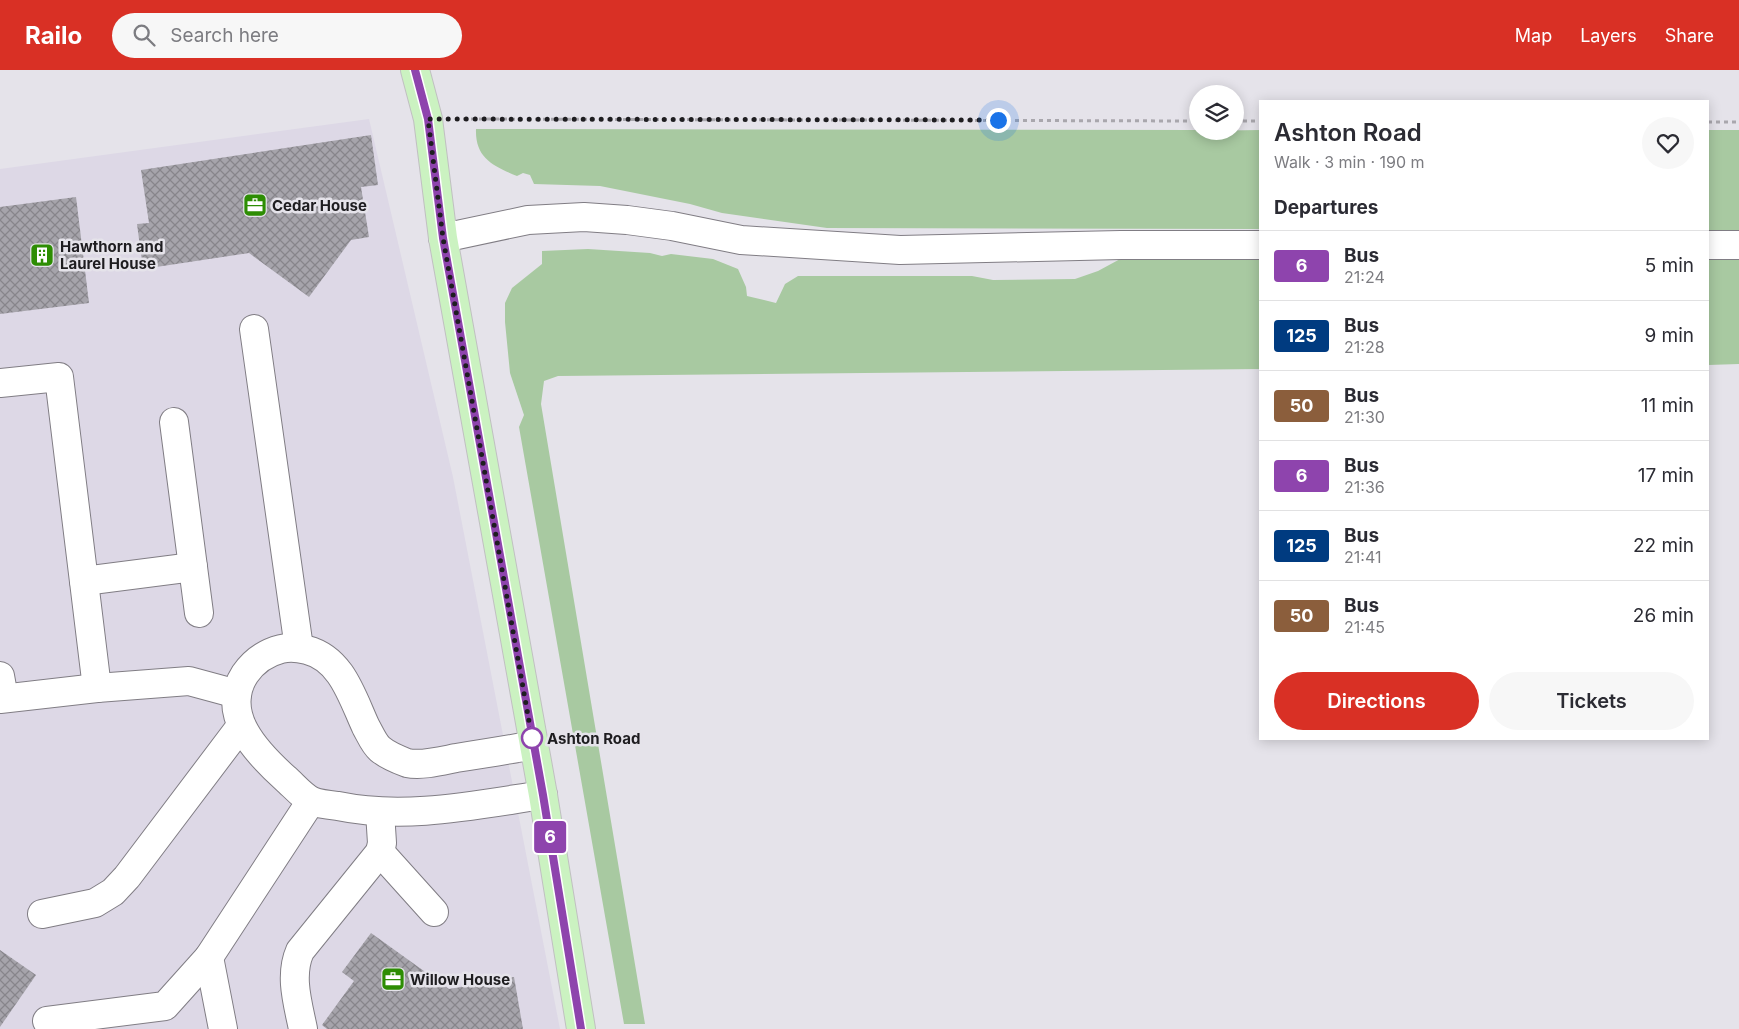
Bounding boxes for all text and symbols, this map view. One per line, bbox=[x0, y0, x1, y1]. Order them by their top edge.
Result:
search box bbox=[112, 13, 462, 58]
text: Railo bbox=[25, 21, 82, 50]
icon: search bbox=[130, 21, 158, 49]
text: Search here bbox=[170, 24, 279, 47]
text: Map bbox=[1515, 25, 1552, 46]
text: Layers bbox=[1580, 25, 1637, 46]
text: Share bbox=[1665, 25, 1714, 46]
map controls bbox=[1189, 85, 1244, 140]
button: layers bbox=[1189, 85, 1244, 140]
your location bbox=[986, 108, 1011, 133]
button: heart bbox=[1642, 117, 1694, 169]
text: Ashton Road bbox=[1274, 118, 1422, 147]
text: Walk · 3 min · 190 m bbox=[1274, 152, 1425, 172]
office icon: Cedar House bbox=[242, 192, 268, 218]
place label: Cedar House bbox=[272, 196, 367, 215]
text: Departures bbox=[1274, 196, 1378, 219]
place label: Hawthorn and Laurel House bbox=[60, 237, 163, 273]
building icon: Hawthorn and Laurel House bbox=[29, 242, 55, 268]
text: Bus bbox=[1344, 244, 1379, 267]
text: 5 min bbox=[1645, 254, 1694, 277]
text: 6 bbox=[1296, 255, 1307, 276]
text: 21:24 bbox=[1344, 267, 1385, 287]
text: Bus bbox=[1344, 314, 1379, 337]
text: 9 min bbox=[1644, 324, 1694, 347]
text: 125 bbox=[1286, 325, 1317, 346]
text: 21:28 bbox=[1344, 337, 1385, 357]
text: Bus bbox=[1344, 384, 1379, 407]
text: 11 min bbox=[1641, 394, 1694, 417]
text: 50 bbox=[1290, 395, 1313, 416]
text: 21:30 bbox=[1344, 407, 1385, 427]
text: Bus bbox=[1344, 454, 1379, 477]
text: 17 min bbox=[1638, 464, 1694, 487]
text: 6 bbox=[1296, 465, 1307, 486]
text: 21:36 bbox=[1344, 477, 1385, 497]
text: Bus bbox=[1344, 524, 1379, 547]
text: 22 min bbox=[1633, 534, 1694, 557]
text: 125 bbox=[1286, 535, 1317, 556]
text: 21:41 bbox=[1344, 547, 1381, 567]
text: Bus bbox=[1344, 594, 1379, 617]
text: 26 min bbox=[1633, 604, 1694, 627]
text: 50 bbox=[1290, 605, 1313, 626]
text: 21:45 bbox=[1344, 617, 1385, 637]
button: Directions bbox=[1274, 672, 1479, 730]
button: Tickets bbox=[1489, 672, 1694, 730]
marker: Ashton Road bbox=[521, 727, 543, 749]
place label: Ashton Road bbox=[547, 729, 640, 748]
line badge: 6 bbox=[534, 821, 566, 853]
text: 6 bbox=[544, 826, 556, 847]
office icon: Willow House bbox=[380, 966, 406, 992]
place label: Willow House bbox=[410, 970, 510, 989]

